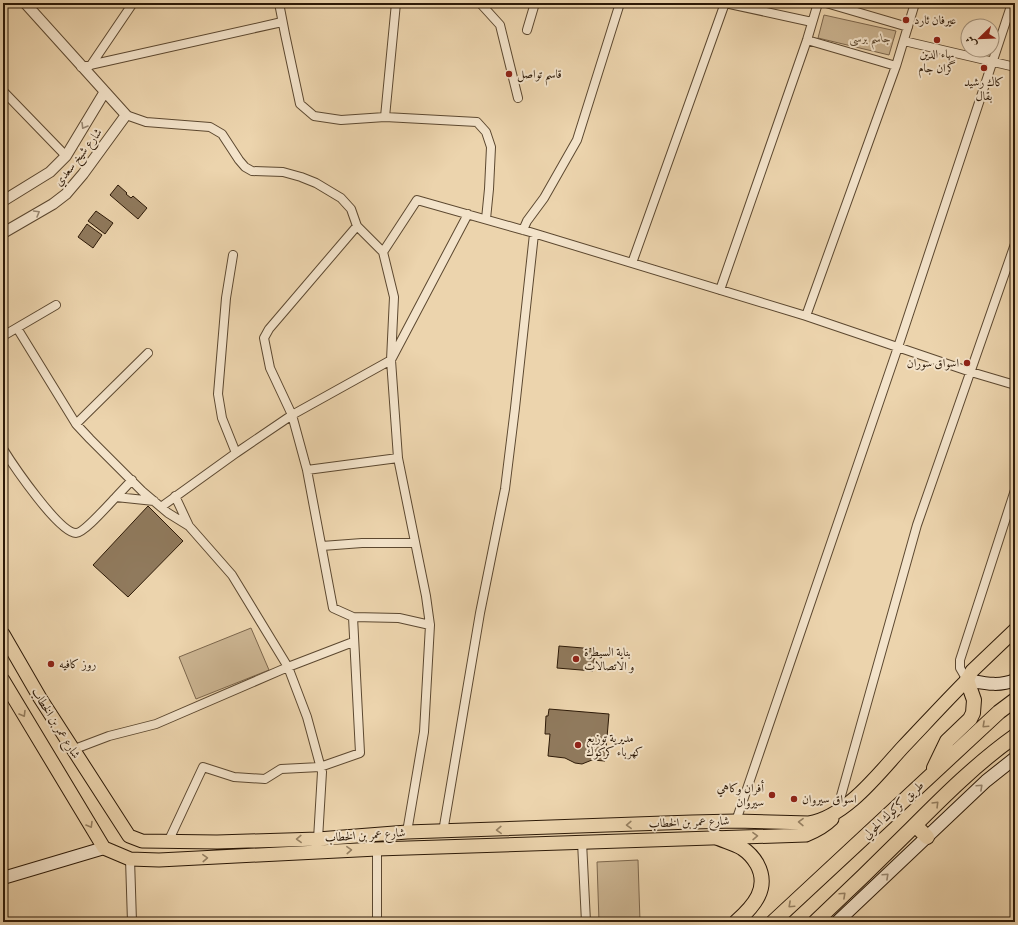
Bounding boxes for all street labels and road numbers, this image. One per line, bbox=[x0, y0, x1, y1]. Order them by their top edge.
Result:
street label: شارع شيخ سعدي bbox=[51, 125, 108, 191]
street label: شارع عمر بن الخطاب bbox=[25, 685, 83, 763]
street label: طريق كركوك الحولي bbox=[860, 778, 929, 844]
street label: شارع عمر بن الخطاب bbox=[648, 814, 730, 834]
street label: شارع عمر بن الخطاب bbox=[324, 825, 406, 849]

